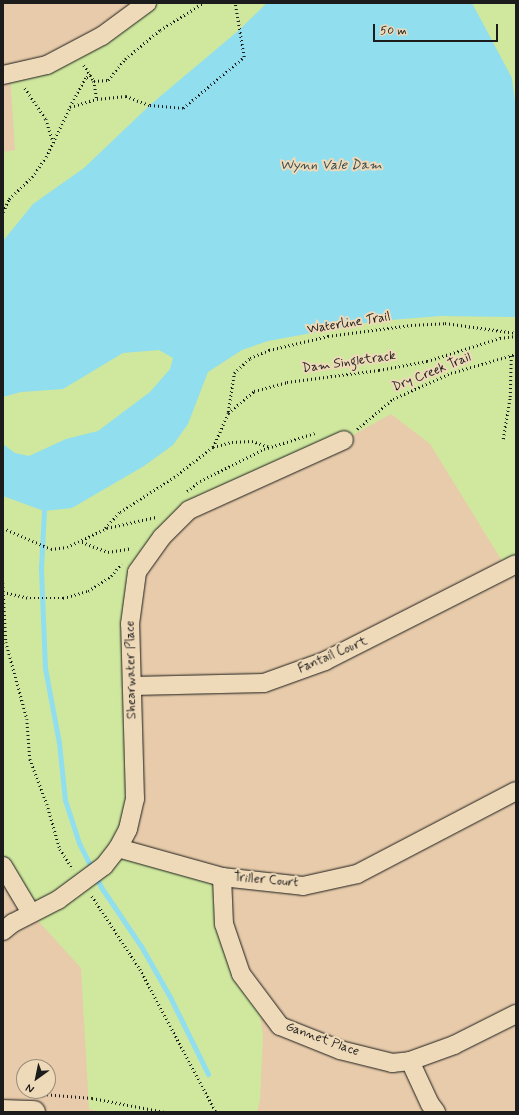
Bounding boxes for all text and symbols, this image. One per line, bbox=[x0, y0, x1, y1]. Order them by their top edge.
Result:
scale bar bbox=[375, 16, 500, 42]
text: 50 m bbox=[380, 23, 407, 39]
water label: Wynn Vale Dam bbox=[281, 157, 381, 173]
street label: Waterline Trail bbox=[307, 310, 391, 338]
street label: Dam Singletrack bbox=[300, 349, 398, 377]
street label: Dry Creek Trail bbox=[390, 350, 474, 396]
street label: Shearwater Place bbox=[123, 621, 141, 719]
street label: Fantail Court bbox=[296, 634, 370, 678]
street label: Triller Court bbox=[232, 870, 300, 892]
street label: Gannet Place bbox=[283, 1019, 361, 1061]
north arrow bbox=[16, 1059, 56, 1099]
text: N bbox=[23, 1080, 37, 1096]

